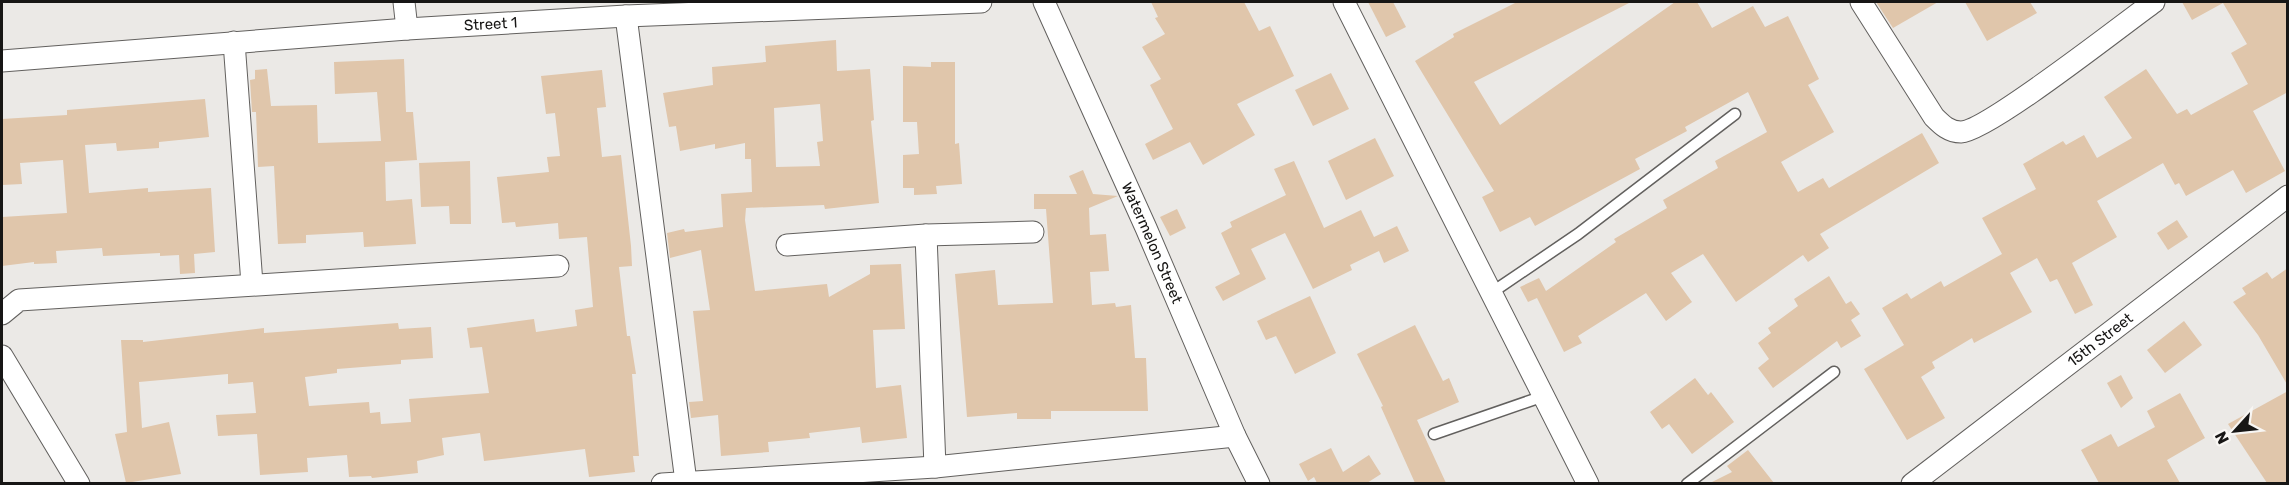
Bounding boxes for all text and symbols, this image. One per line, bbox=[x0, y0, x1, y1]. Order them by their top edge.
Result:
street label: Street 1 bbox=[463, 13, 518, 35]
street label: Watermelon Street bbox=[1118, 180, 1186, 306]
street label: 15th Street bbox=[2064, 309, 2136, 371]
north arrow bbox=[2205, 401, 2265, 461]
text: N bbox=[2211, 428, 2233, 447]

